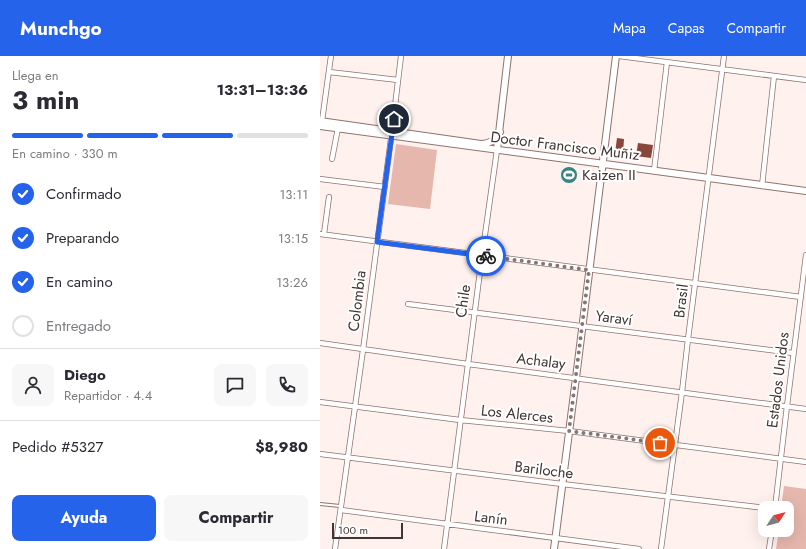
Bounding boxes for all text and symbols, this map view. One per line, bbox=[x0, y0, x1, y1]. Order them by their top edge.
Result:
text: Munchgo bbox=[20, 15, 102, 42]
text: Mapa bbox=[613, 18, 646, 38]
text: Capas bbox=[668, 18, 705, 38]
text: Compartir bbox=[727, 18, 786, 38]
text: Llega en bbox=[12, 66, 59, 85]
text: 13:31–13:36 bbox=[216, 79, 308, 101]
text: 3 min bbox=[12, 81, 79, 119]
pin bbox=[377, 102, 411, 136]
icon: home bbox=[383, 108, 405, 130]
street label: Doctor Francisco Muñiz bbox=[489, 126, 641, 166]
text: En camino · 330 m bbox=[12, 144, 118, 163]
place label: Kaizen II bbox=[582, 164, 636, 186]
sports icon: Kaizen II bbox=[559, 165, 579, 185]
icon: check bbox=[12, 183, 34, 205]
text: Confirmado bbox=[46, 183, 121, 205]
text: 13:11 bbox=[279, 185, 308, 204]
icon: check bbox=[12, 227, 34, 249]
text: Preparando bbox=[46, 227, 119, 249]
text: 13:15 bbox=[278, 229, 308, 248]
courier bbox=[466, 236, 506, 276]
icon: bike bbox=[475, 245, 497, 267]
street label: Colombia bbox=[342, 269, 372, 333]
icon: check bbox=[12, 271, 34, 293]
text: En camino bbox=[46, 271, 113, 293]
text: 13:26 bbox=[276, 273, 308, 292]
street label: Chile bbox=[450, 283, 476, 319]
street label: Brasil bbox=[668, 283, 694, 319]
street label: Yaraví bbox=[594, 305, 635, 331]
text: Entregado bbox=[46, 315, 111, 337]
street label: Estados Unidos bbox=[761, 331, 795, 429]
street label: Achalay bbox=[515, 347, 567, 375]
button: person bbox=[12, 364, 54, 406]
text: Diego bbox=[64, 364, 106, 386]
button: chat bbox=[214, 364, 256, 406]
button: phone bbox=[266, 364, 308, 406]
text: Repartidor · 4.4 bbox=[64, 386, 152, 405]
street label: Los Alerces bbox=[480, 399, 554, 429]
pin bbox=[643, 426, 677, 460]
icon: bag bbox=[649, 432, 671, 454]
text: Pedido #5327 bbox=[12, 436, 103, 458]
text: $8,980 bbox=[255, 436, 308, 458]
street label: Bariloche bbox=[513, 455, 575, 485]
button: Ayuda bbox=[12, 495, 156, 541]
button: Compartir bbox=[164, 495, 308, 541]
north arrow bbox=[758, 501, 794, 537]
map controls bbox=[758, 501, 794, 537]
street label: Lanín bbox=[473, 505, 509, 531]
scale bar bbox=[332, 521, 403, 540]
text: 100 m bbox=[338, 522, 368, 538]

